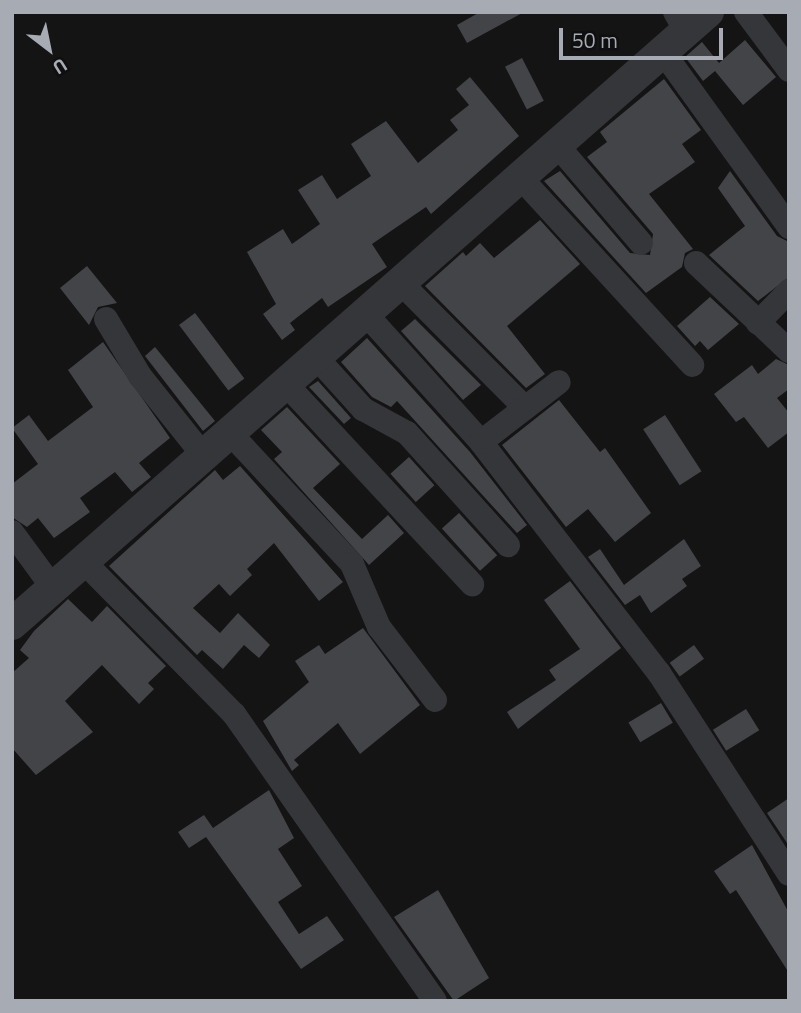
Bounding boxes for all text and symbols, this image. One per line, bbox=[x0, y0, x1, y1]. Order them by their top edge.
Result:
north arrow bbox=[14, 14, 84, 84]
scale bar bbox=[563, 14, 728, 58]
text: 50 m bbox=[572, 24, 618, 56]
text: U bbox=[47, 52, 73, 83]

